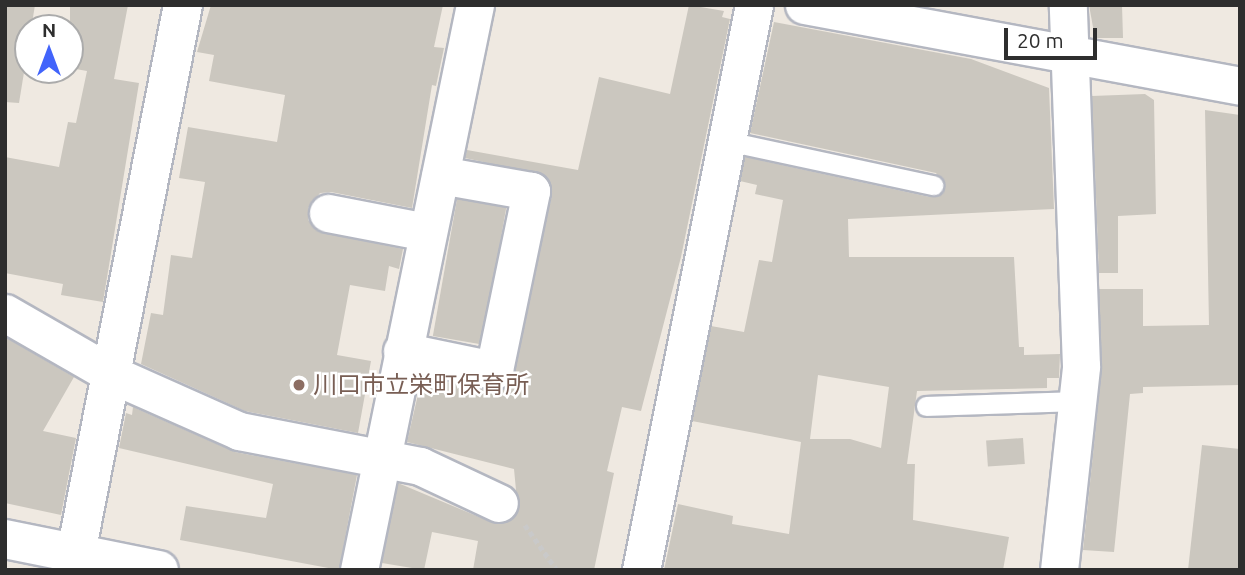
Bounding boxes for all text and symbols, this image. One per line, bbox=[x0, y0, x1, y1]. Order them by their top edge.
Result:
north arrow bbox=[14, 14, 84, 84]
scale bar bbox=[1007, 14, 1100, 58]
text: N bbox=[42, 19, 56, 41]
text: 20 m bbox=[1017, 28, 1064, 52]
place label: 川口市立栄町保育所 bbox=[313, 371, 529, 399]
marker: 川口市立栄町保育所 bbox=[291, 377, 307, 393]

